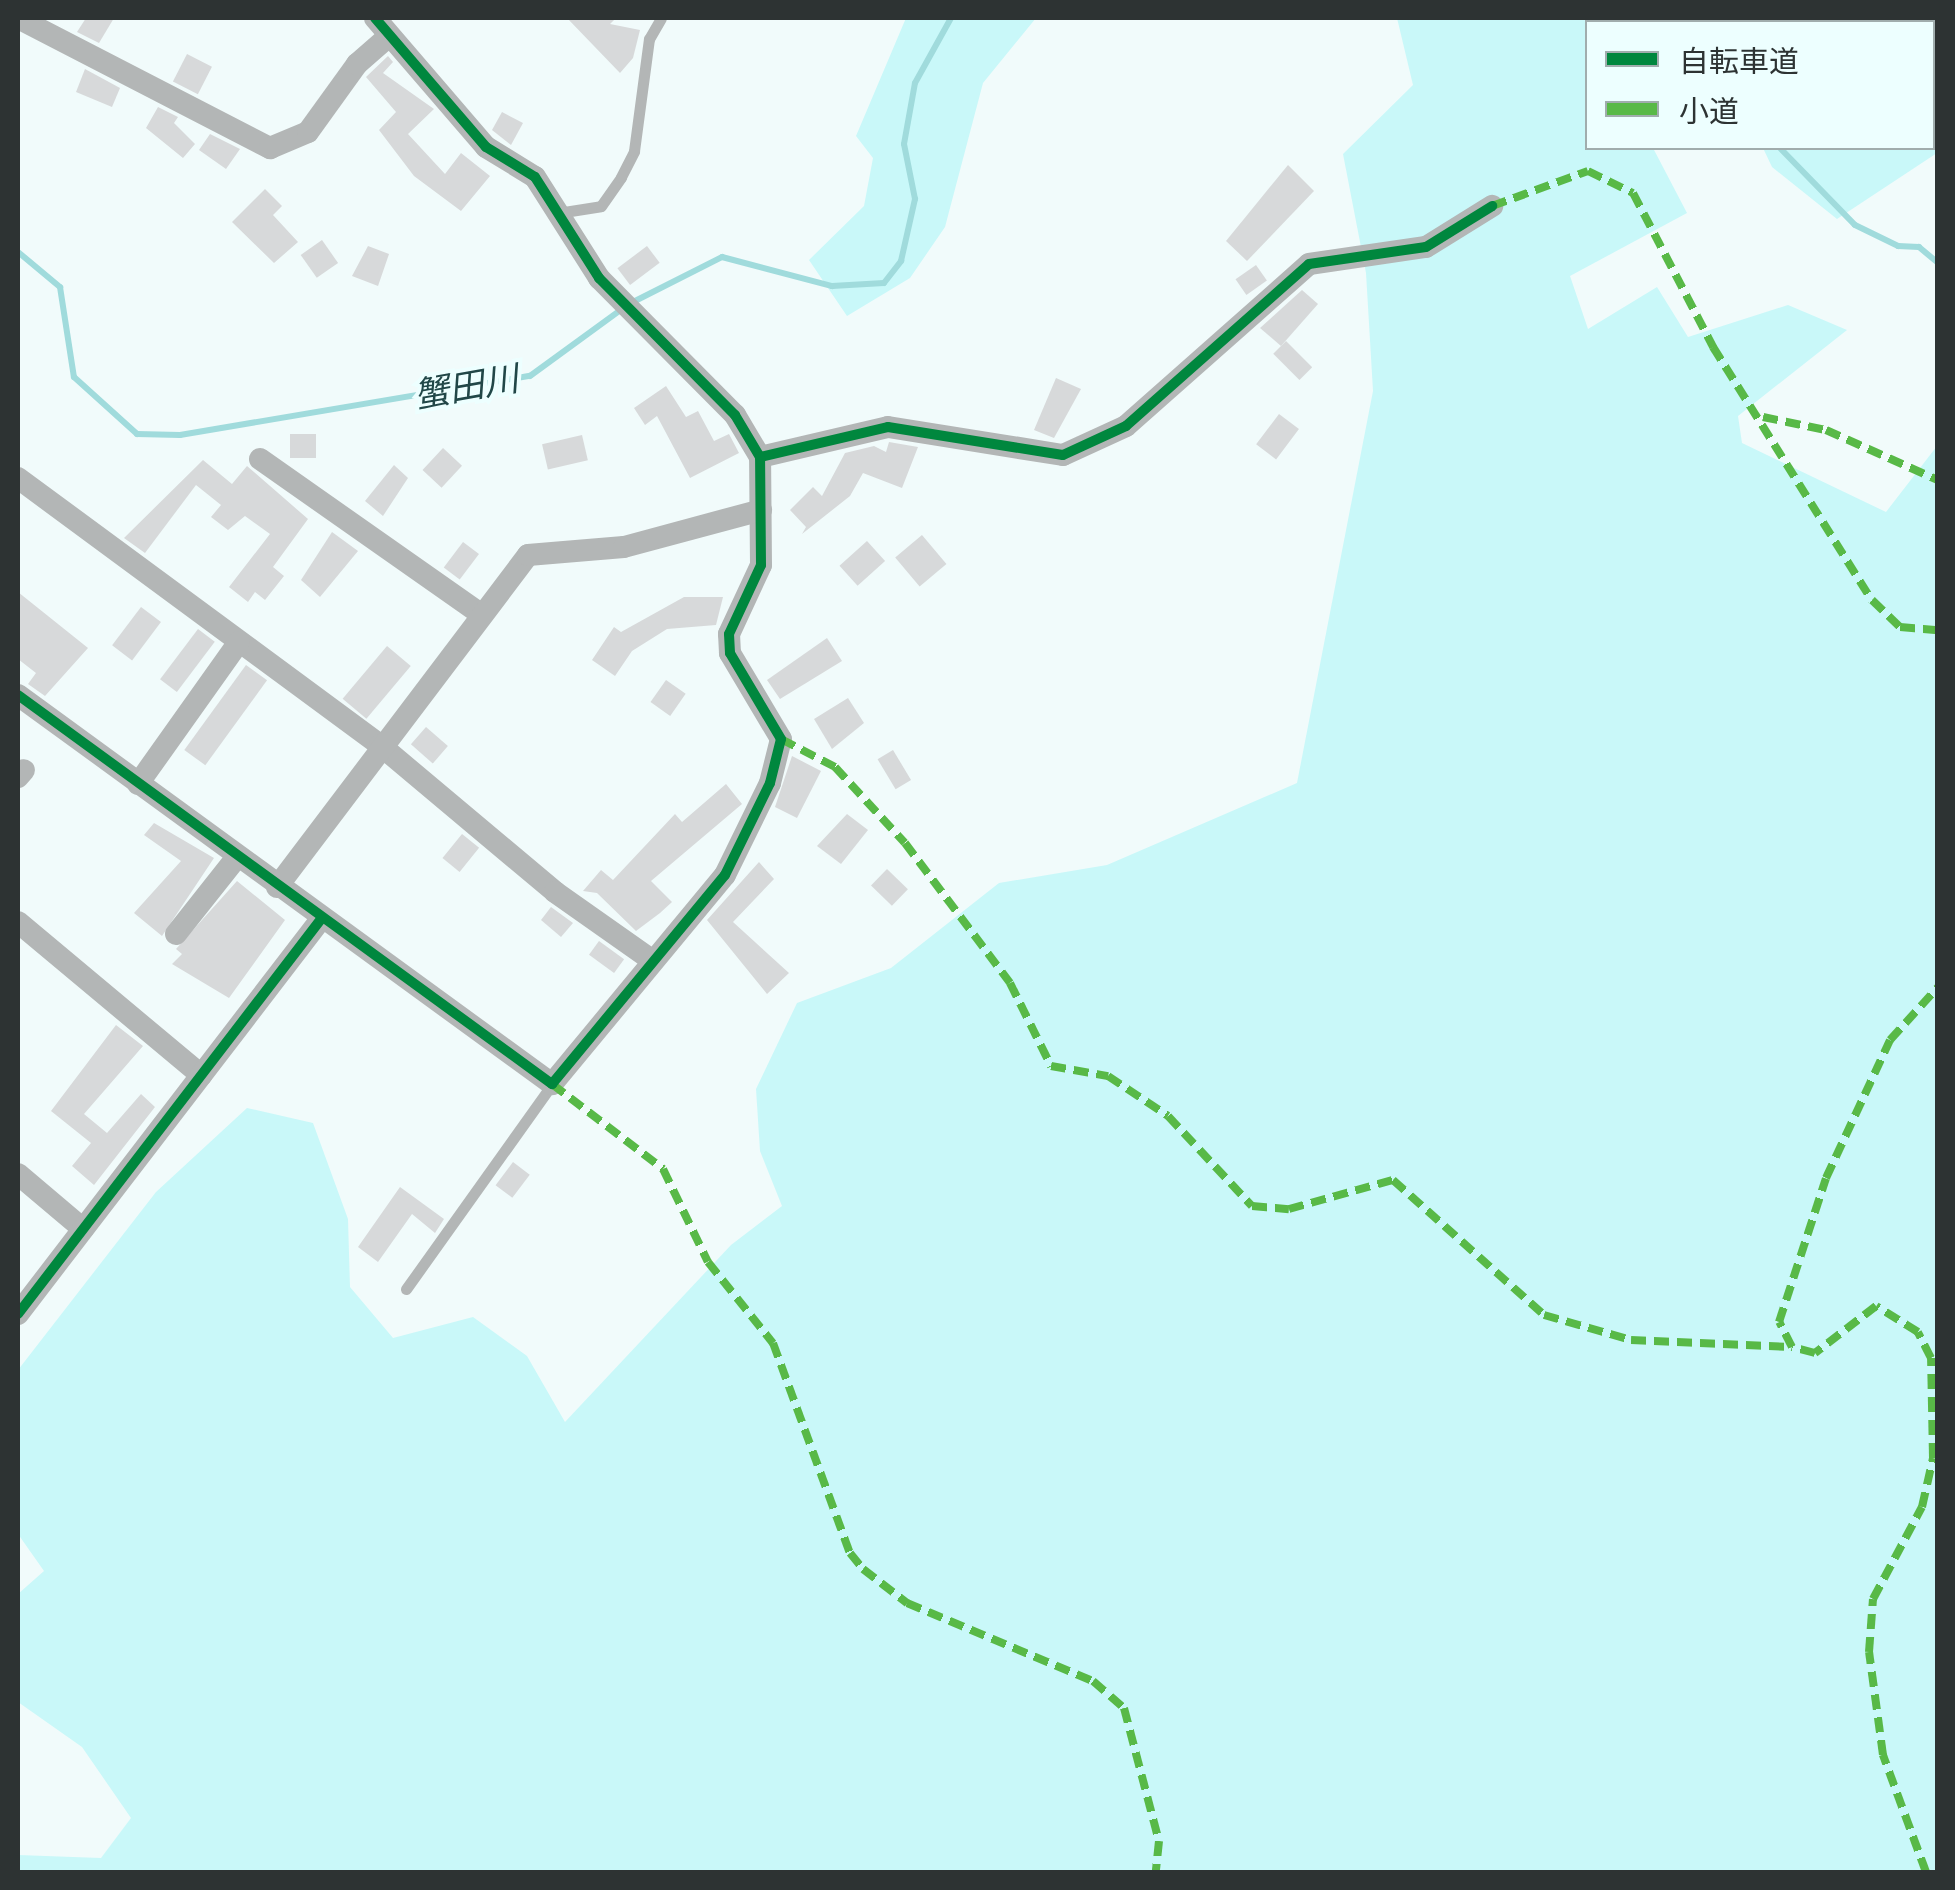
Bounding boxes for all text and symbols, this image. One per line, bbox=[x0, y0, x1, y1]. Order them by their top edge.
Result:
legend bbox=[1585, 20, 1935, 150]
text: 自転車道 bbox=[1679, 40, 1799, 81]
text: 小道 bbox=[1679, 90, 1739, 131]
water label: 蟹田川 bbox=[411, 356, 521, 416]

